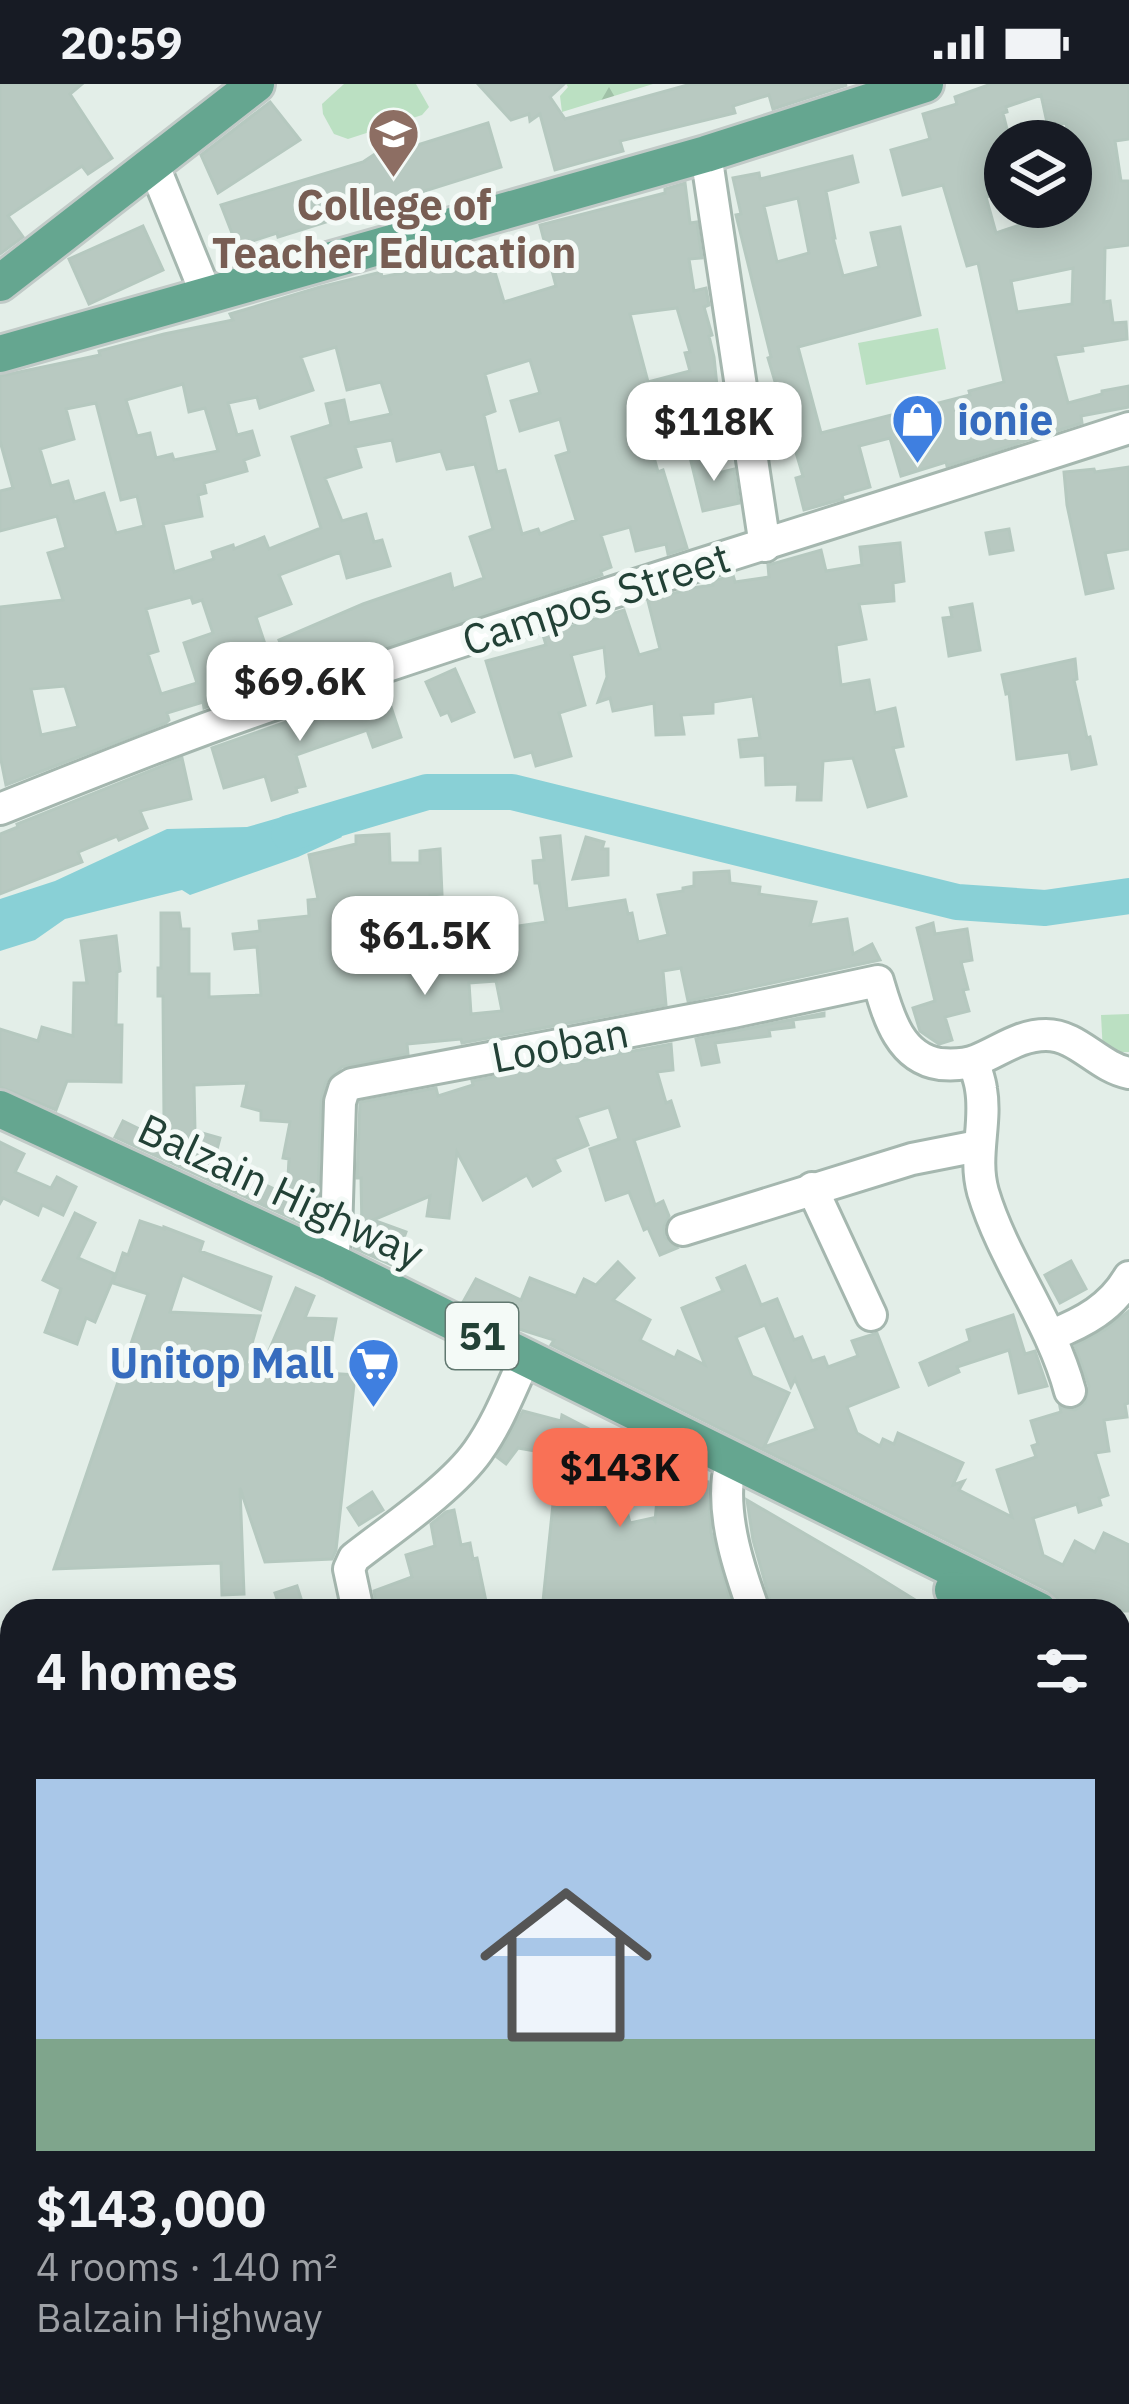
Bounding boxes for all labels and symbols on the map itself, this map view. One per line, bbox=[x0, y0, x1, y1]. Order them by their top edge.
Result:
school or university icon: College of Teacher Education bbox=[366, 105, 422, 179]
place label: College of Teacher Education bbox=[212, 177, 576, 280]
pin: $118K bbox=[630, 382, 798, 484]
shop icon: ionie bbox=[890, 392, 946, 466]
place label: ionie bbox=[957, 392, 1053, 447]
street label: Campos Street bbox=[455, 529, 737, 668]
pin: $69.6K bbox=[202, 642, 398, 744]
pin: $61.5K bbox=[327, 896, 523, 998]
street label: Looban bbox=[487, 1004, 633, 1085]
street label: Balzain Highway bbox=[130, 1100, 433, 1281]
road number: 51 bbox=[446, 1303, 518, 1369]
place label: Unitop Mall bbox=[109, 1335, 334, 1390]
supermarket icon: Unitop Mall bbox=[345, 1335, 401, 1409]
pin: $143K bbox=[536, 1428, 704, 1530]

